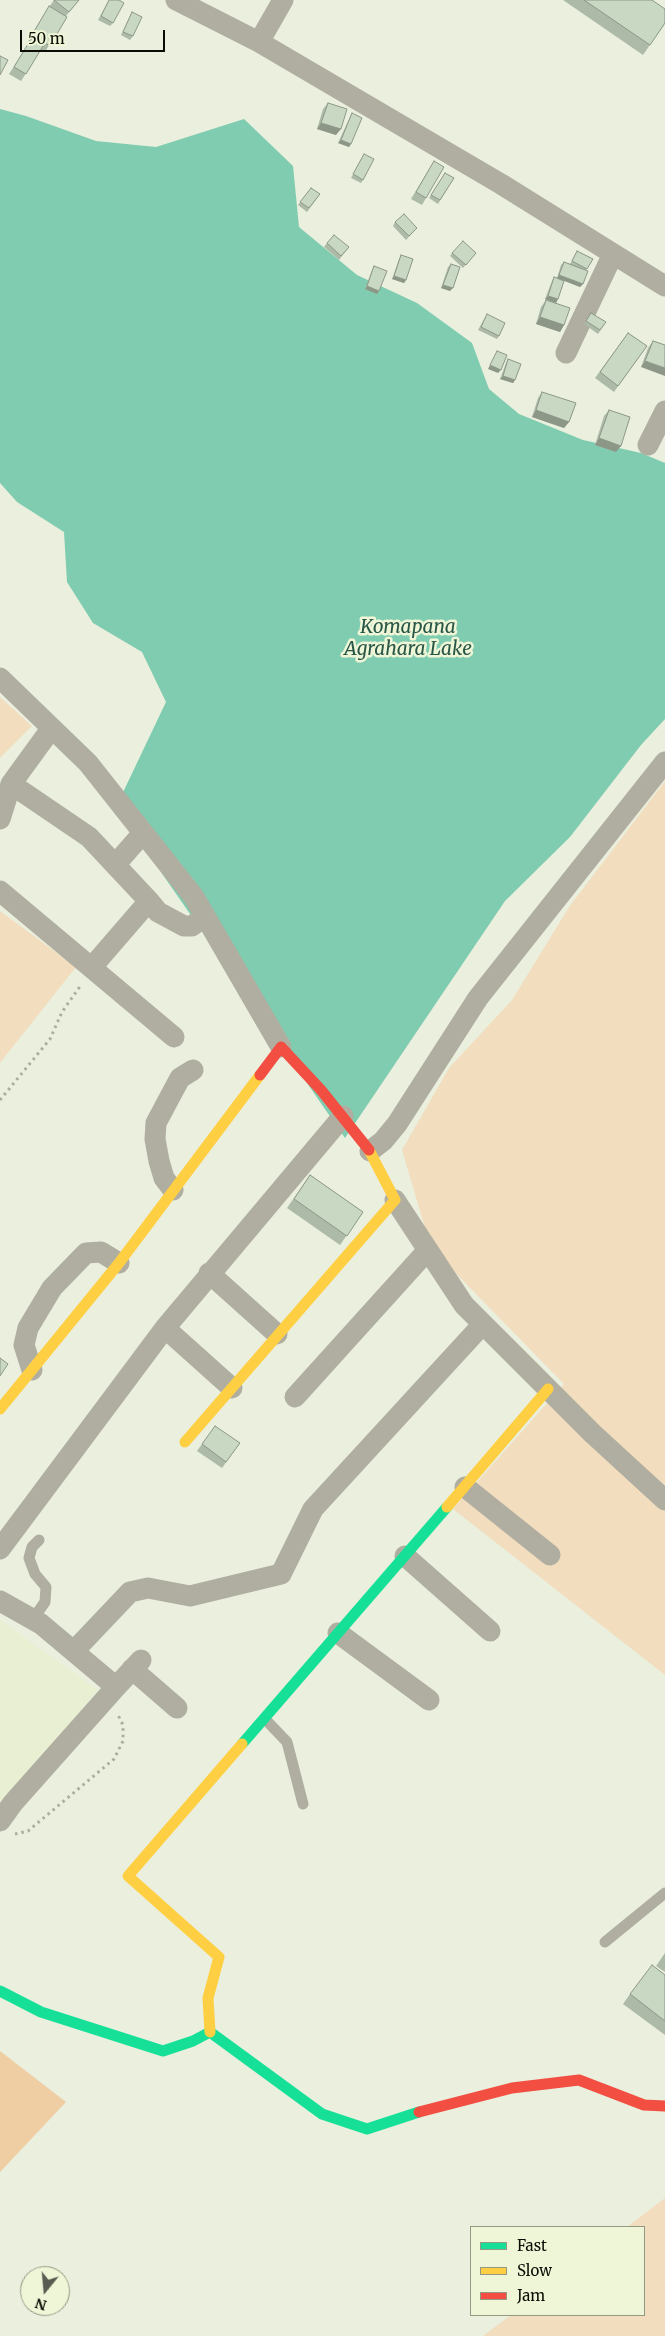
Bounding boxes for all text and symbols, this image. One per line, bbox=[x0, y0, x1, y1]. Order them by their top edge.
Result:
scale bar bbox=[22, 20, 168, 52]
text: 50 m bbox=[28, 29, 65, 48]
water label: Komapana Agrahara Lake bbox=[344, 617, 472, 661]
legend bbox=[470, 2226, 645, 2316]
text: Fast bbox=[517, 2236, 547, 2255]
text: Slow bbox=[517, 2261, 552, 2280]
north arrow bbox=[20, 2266, 70, 2316]
text: Jam bbox=[517, 2286, 545, 2305]
text: N bbox=[33, 2294, 49, 2315]

